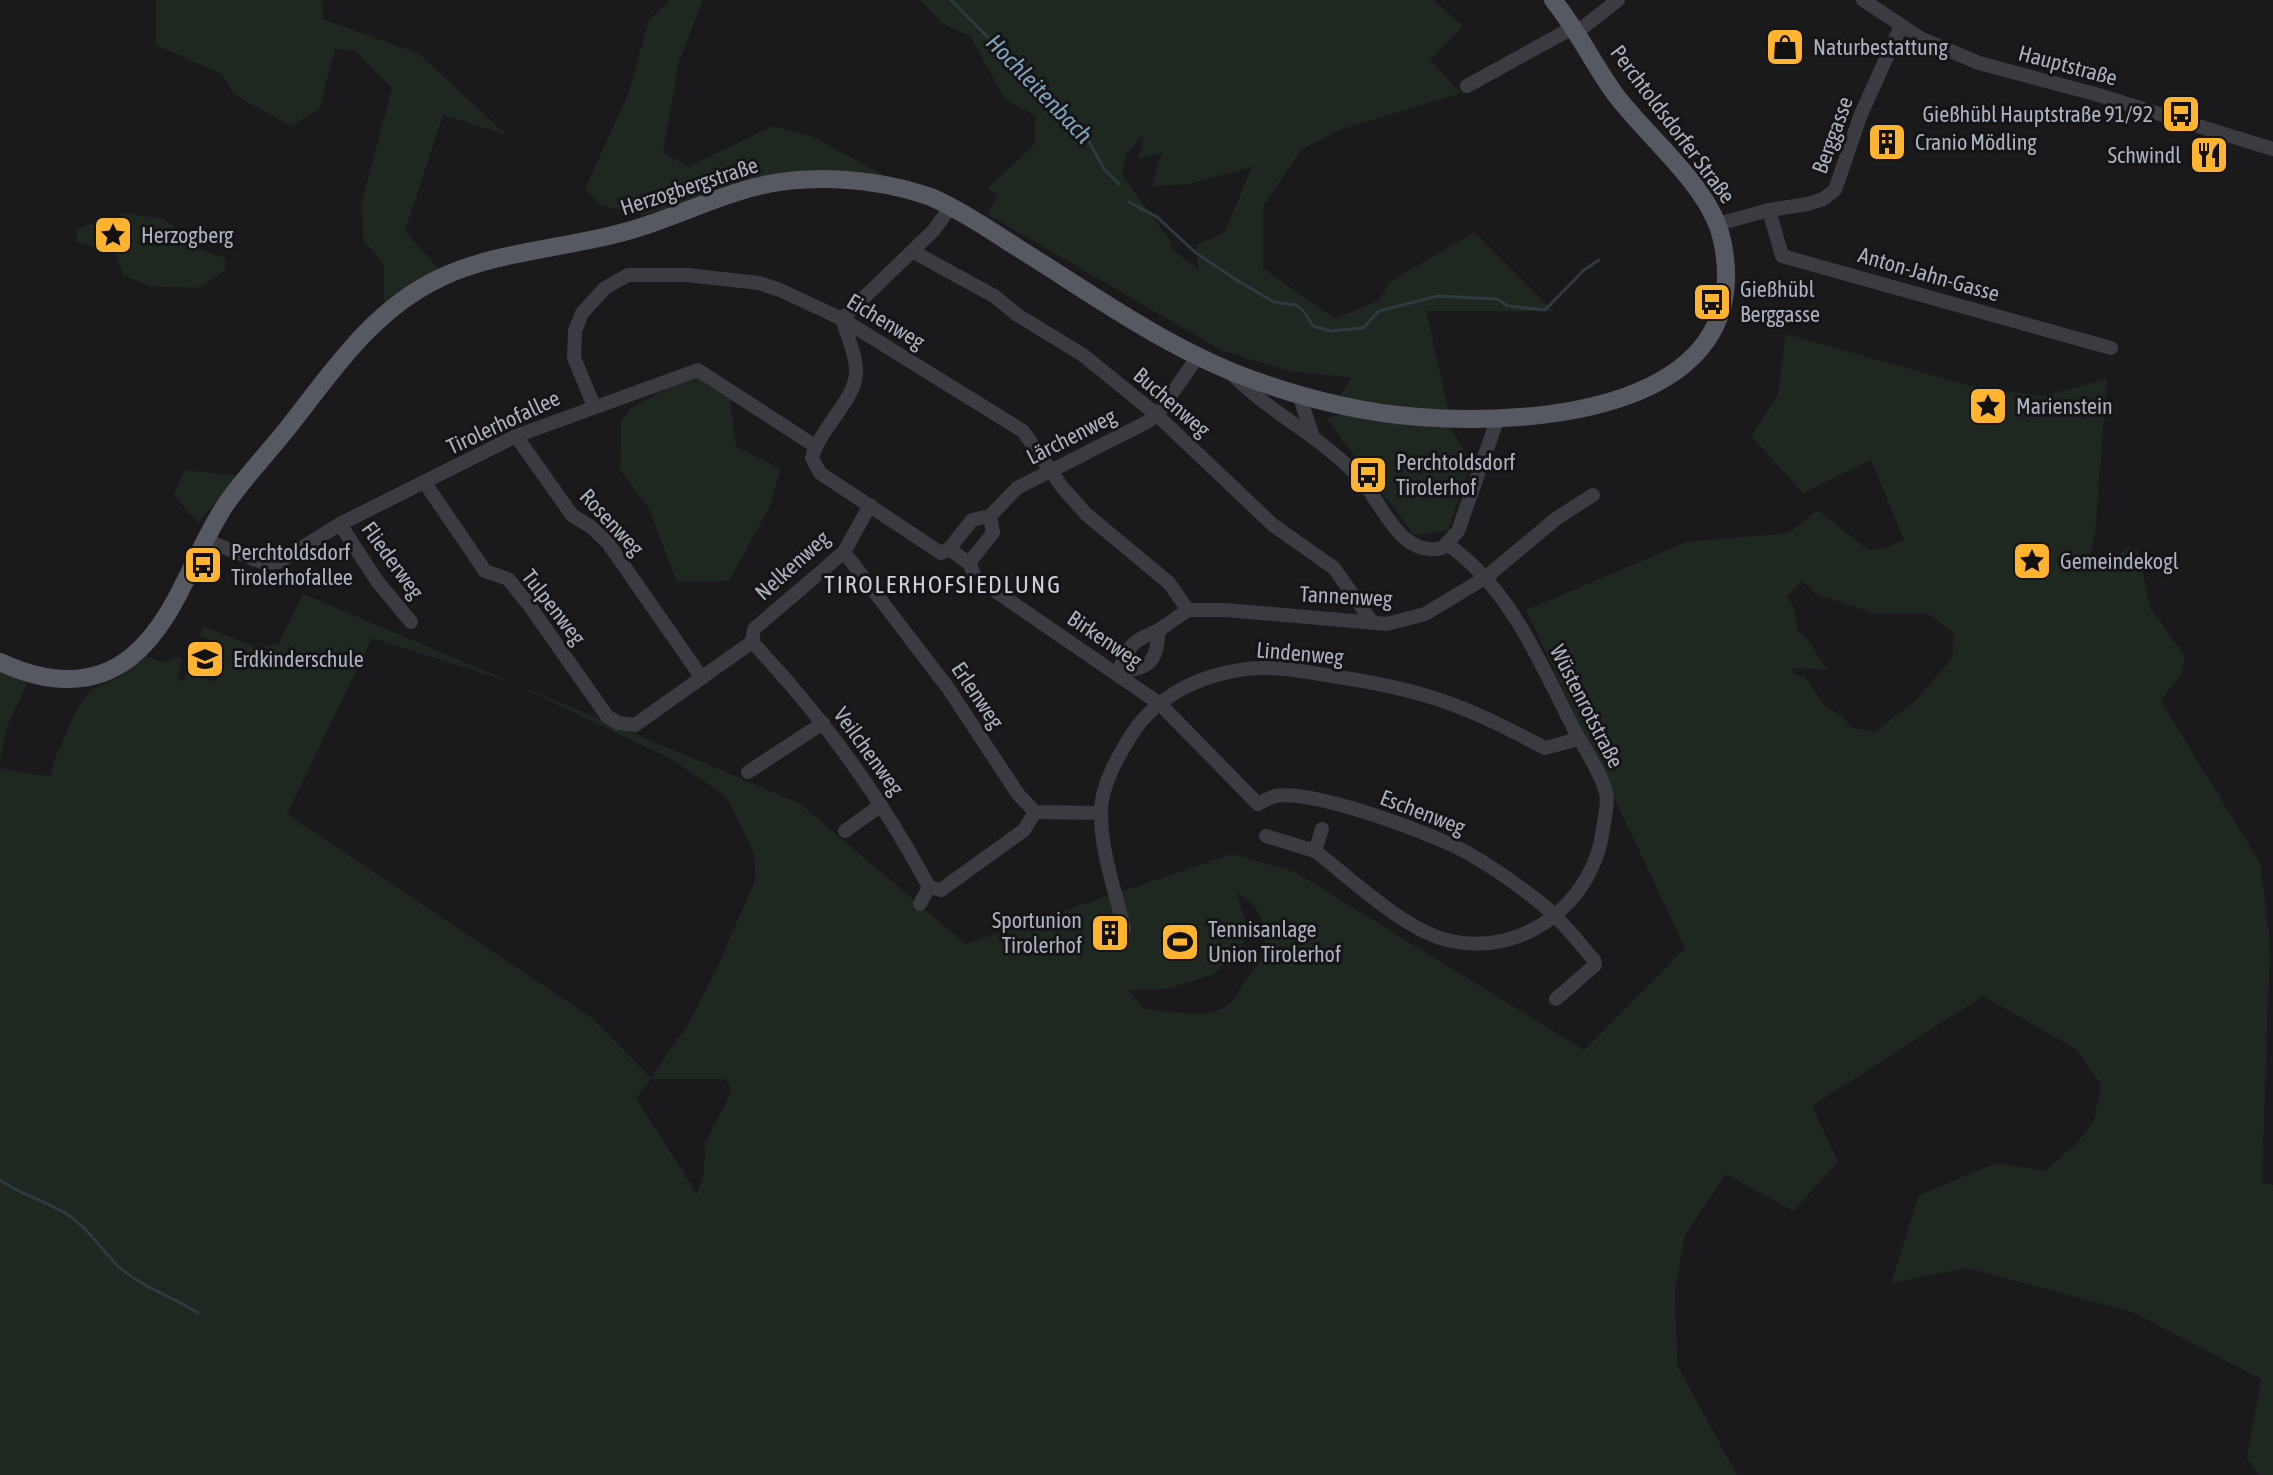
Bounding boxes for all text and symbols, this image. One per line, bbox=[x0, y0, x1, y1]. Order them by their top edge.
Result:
shop icon: Naturbestattung bbox=[1764, 26, 1806, 68]
water label: Hochleitenbach bbox=[981, 29, 1098, 149]
place label: Naturbestattung bbox=[1813, 34, 1948, 60]
street label: Hauptstraße bbox=[2016, 39, 2120, 91]
street label: Perchtoldsdorfer Straße bbox=[1605, 40, 1741, 208]
street label: Berggasse bbox=[1806, 93, 1858, 177]
bus stop icon: Gießhübl Hauptstraße 91/92 bbox=[2160, 93, 2202, 135]
place label: Gießhübl Hauptstraße 91/92 bbox=[1922, 101, 2153, 127]
building icon: Cranio Mödling bbox=[1866, 121, 1908, 163]
place label: Cranio Mödling bbox=[1915, 129, 2037, 155]
restaurant icon: Schwindl bbox=[2188, 134, 2230, 176]
place label: Schwindl bbox=[2108, 142, 2181, 168]
street label: Herzogbergstraße bbox=[617, 152, 761, 220]
place icon: Herzogberg bbox=[92, 214, 134, 256]
place label: Herzogberg bbox=[141, 222, 234, 248]
street label: Anton-Jahn-Gasse bbox=[1855, 241, 2003, 307]
place label: Gießhübl Berggasse bbox=[1740, 276, 1820, 327]
bus stop icon: Gießhübl Berggasse bbox=[1691, 281, 1733, 323]
street label: Eichenweg bbox=[842, 288, 930, 355]
street label: Buchenweg bbox=[1128, 362, 1216, 443]
street label: Tirolerhofallee bbox=[442, 384, 564, 460]
place icon: Marienstein bbox=[1967, 385, 2009, 427]
place label: Marienstein bbox=[2016, 393, 2113, 419]
street label: Lärchenweg bbox=[1022, 402, 1121, 470]
place label: Perchtoldsdorf Tirolerhof bbox=[1396, 449, 1515, 500]
bus stop icon: Perchtoldsdorf Tirolerhof bbox=[1347, 454, 1389, 496]
street label: Rosenweg bbox=[574, 483, 650, 561]
street label: Fliederweg bbox=[356, 516, 430, 604]
street label: Nelkenweg bbox=[749, 525, 835, 605]
place label: Perchtoldsdorf Tirolerhofallee bbox=[231, 539, 353, 590]
place icon: Gemeindekogl bbox=[2011, 540, 2053, 582]
bus stop icon: Perchtoldsdorf Tirolerhofallee bbox=[182, 544, 224, 586]
place label: Gemeindekogl bbox=[2060, 548, 2179, 574]
street label: Tulpenweg bbox=[517, 564, 592, 650]
district label: TIROLERHOFSIEDLUNG bbox=[824, 571, 1062, 598]
street label: Tannenweg bbox=[1299, 581, 1394, 611]
street label: Birkenweg bbox=[1063, 605, 1148, 674]
street label: Lindenweg bbox=[1255, 636, 1345, 670]
school or university icon: Erdkinderschule bbox=[184, 638, 226, 680]
street label: Wüstenrotstraße bbox=[1545, 640, 1629, 772]
place label: Erdkinderschule bbox=[233, 646, 364, 672]
street label: Erlenweg bbox=[946, 657, 1010, 734]
street label: Veilchenweg bbox=[828, 702, 910, 801]
street label: Eschenweg bbox=[1377, 784, 1470, 840]
place label: Sportunion Tirolerhof bbox=[992, 907, 1082, 958]
building icon: Sportunion Tirolerhof bbox=[1089, 912, 1131, 954]
place label: Tennisanlage Union Tirolerhof bbox=[1208, 916, 1341, 967]
sports icon: Tennisanlage Union Tirolerhof bbox=[1159, 921, 1201, 963]

